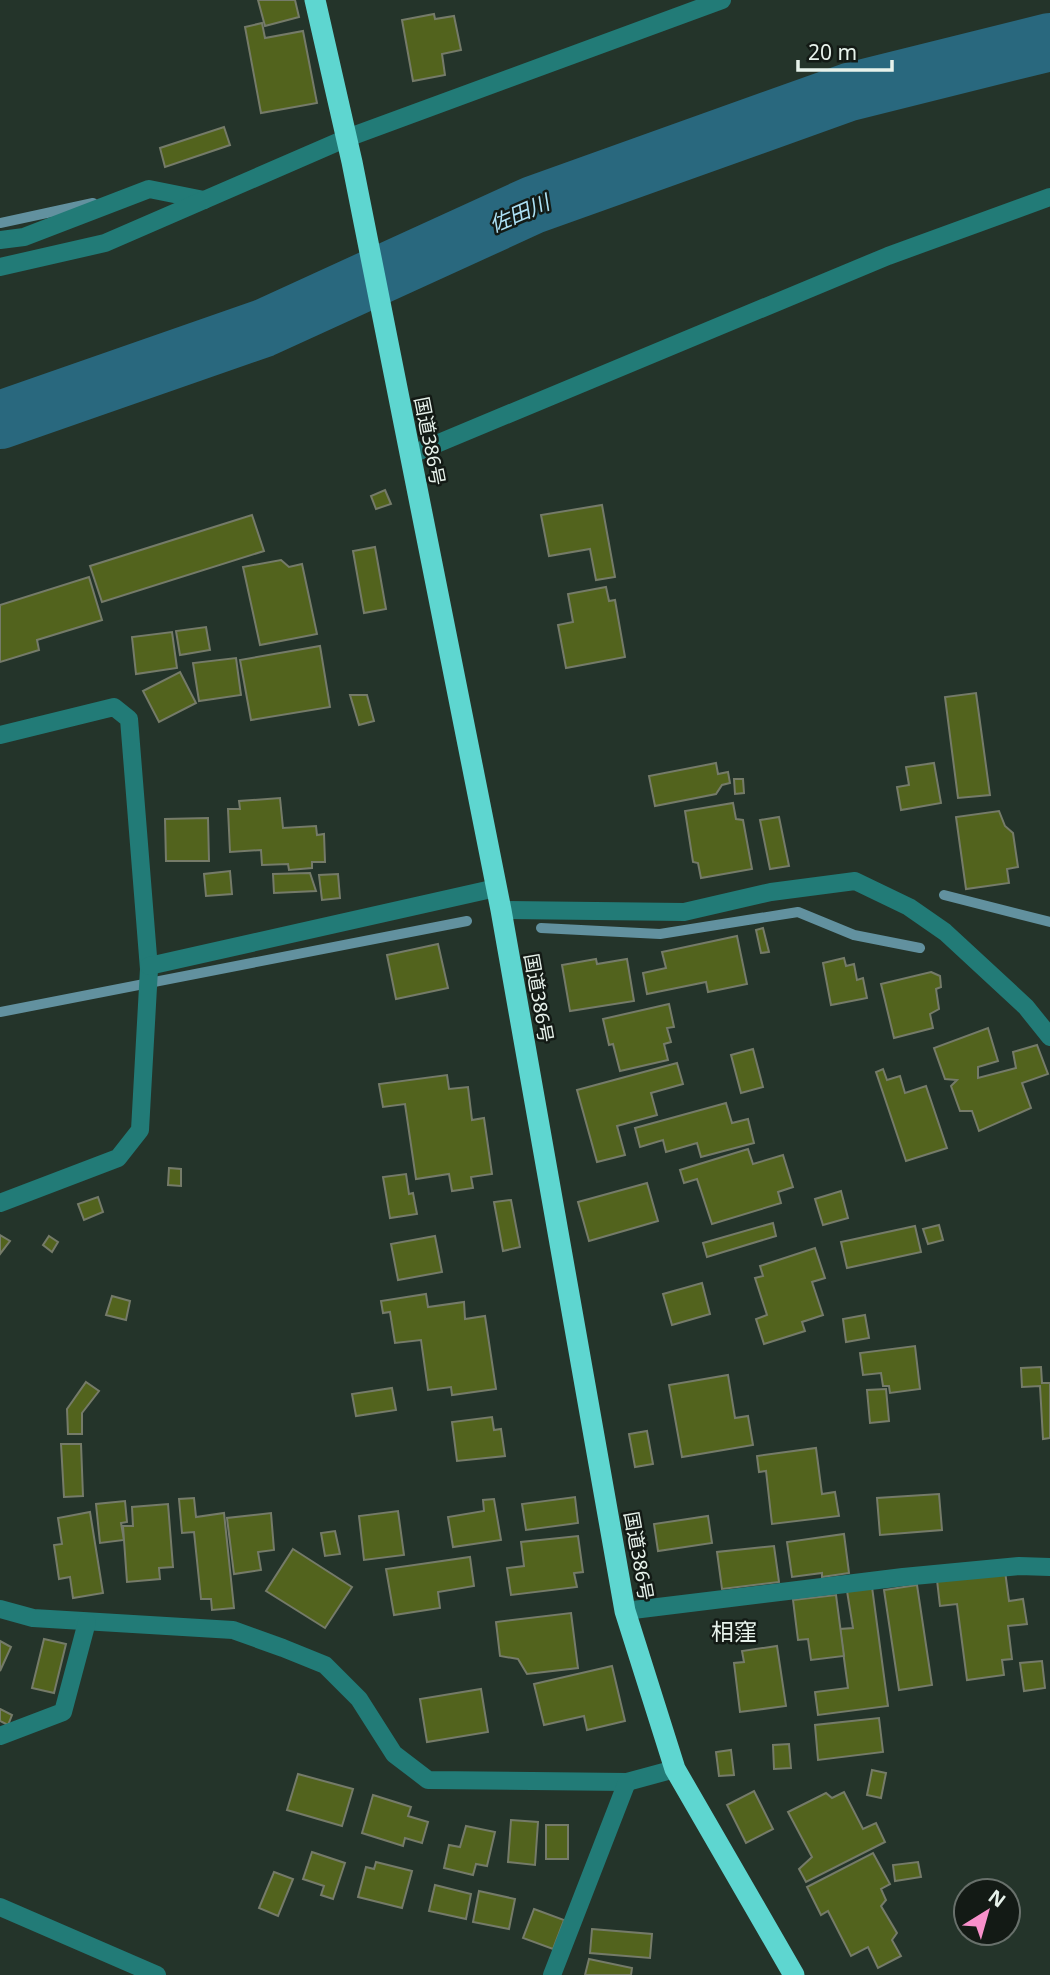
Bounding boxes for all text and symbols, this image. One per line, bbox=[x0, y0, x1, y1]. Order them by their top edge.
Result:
scale bar bbox=[798, 28, 892, 72]
text: 20 m bbox=[808, 38, 857, 66]
water label: 佐田川 bbox=[485, 187, 555, 238]
street label: 国道386号 bbox=[409, 395, 451, 487]
street label: 国道386号 bbox=[518, 952, 560, 1044]
street label: 国道386号 bbox=[618, 1510, 660, 1602]
district label: 相窪 bbox=[711, 1615, 757, 1647]
north arrow bbox=[952, 1877, 1022, 1947]
text: N bbox=[983, 1883, 1011, 1913]

